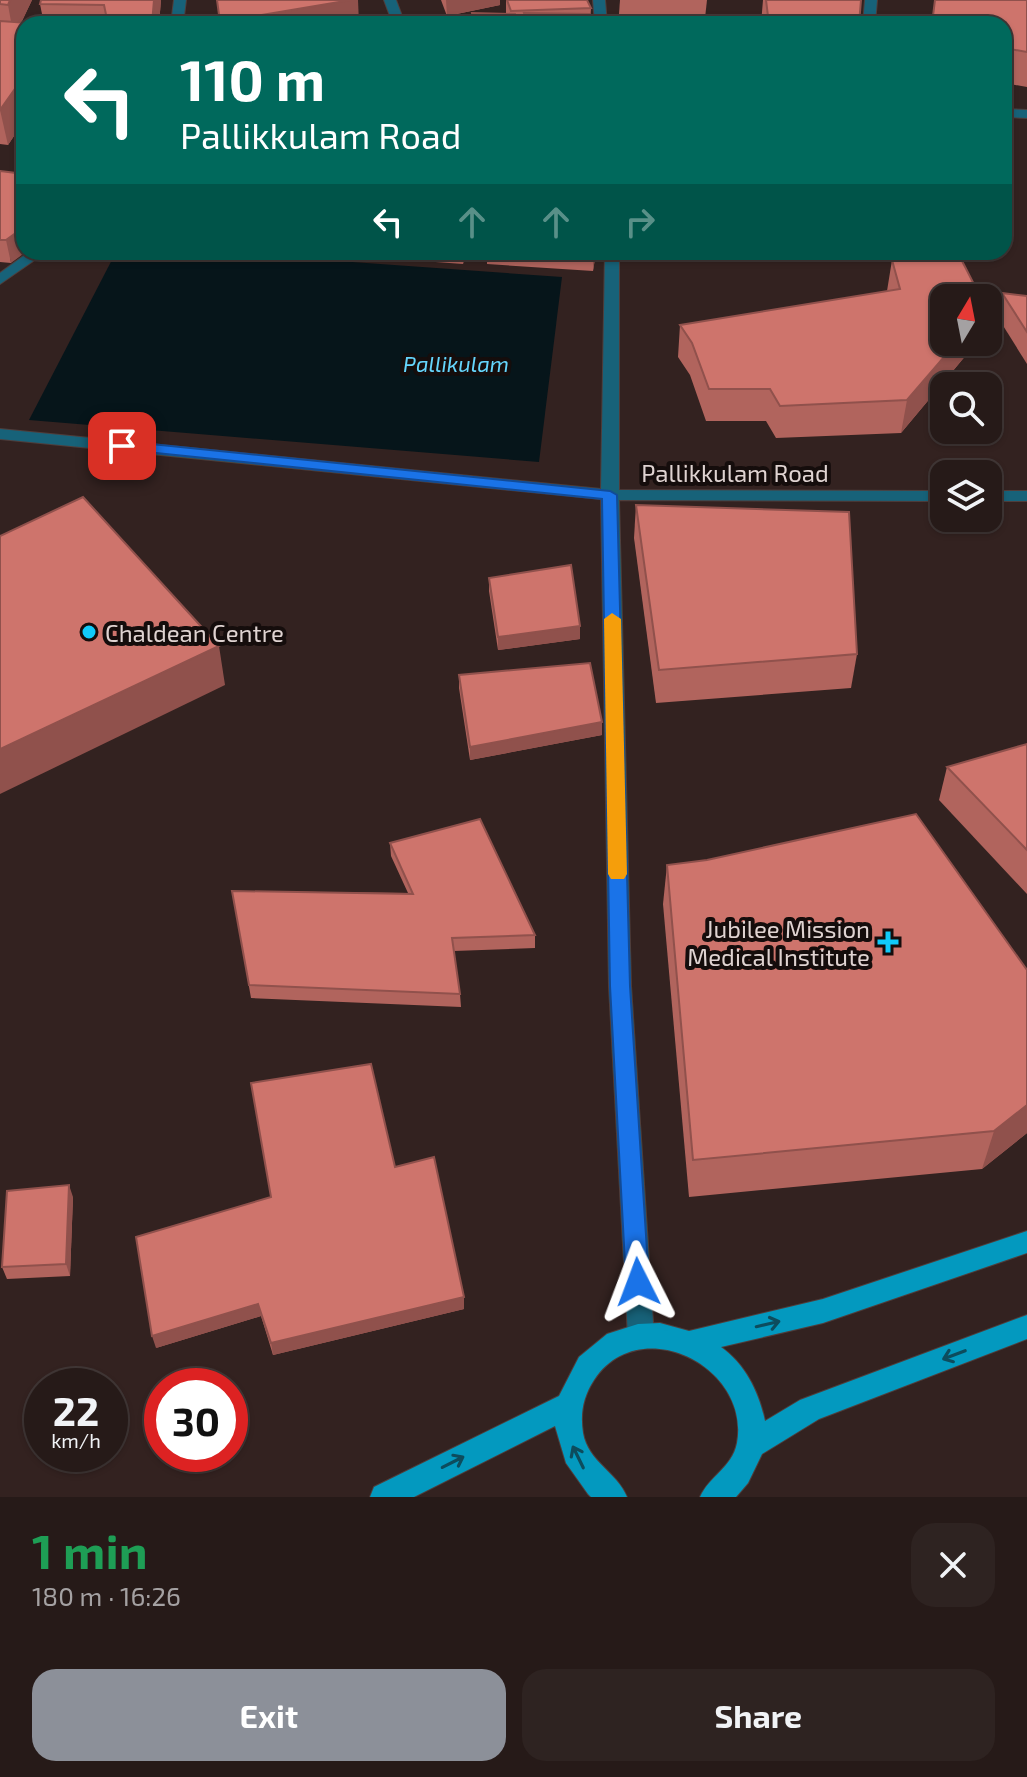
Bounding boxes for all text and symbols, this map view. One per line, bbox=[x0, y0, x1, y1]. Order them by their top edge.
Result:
text: 110 m bbox=[180, 45, 325, 112]
icon: left bbox=[48, 48, 152, 152]
text: Pallikkulam Road bbox=[180, 113, 461, 156]
icon: left bbox=[366, 200, 410, 244]
icon: ahead bbox=[450, 200, 494, 244]
icon: ahead bbox=[534, 200, 578, 244]
icon: right bbox=[618, 200, 662, 244]
north arrow bbox=[930, 284, 1002, 356]
map controls bbox=[930, 284, 1002, 532]
water label: Pallikulam bbox=[403, 350, 509, 376]
button: search bbox=[930, 372, 1002, 444]
pin bbox=[88, 412, 156, 480]
icon: arrive bbox=[100, 424, 144, 468]
street label: Pallikkulam Road bbox=[641, 458, 829, 487]
button: layers bbox=[930, 460, 1002, 532]
place label: Chaldean Centre bbox=[105, 618, 284, 647]
marker: Chaldean Centre bbox=[80, 623, 98, 641]
place label: Jubilee Mission Medical Institute bbox=[687, 914, 870, 971]
marker: Jubilee Mission Medical Institute bbox=[877, 931, 899, 953]
position arrow bbox=[596, 1240, 680, 1324]
one-way arrow bbox=[754, 1316, 780, 1331]
one-way arrow bbox=[942, 1348, 967, 1363]
speed limit sign: 30 bbox=[144, 1368, 248, 1472]
text: 22 bbox=[53, 1386, 99, 1434]
text: km/h bbox=[51, 1428, 101, 1452]
one-way arrow bbox=[570, 1446, 585, 1470]
one-way arrow bbox=[441, 1454, 465, 1469]
text: 1 min bbox=[32, 1521, 148, 1579]
button: close bbox=[911, 1523, 995, 1607]
text: 180 m · 16:26 bbox=[32, 1580, 181, 1611]
button: Exit bbox=[32, 1669, 506, 1761]
button: Share bbox=[522, 1669, 995, 1761]

